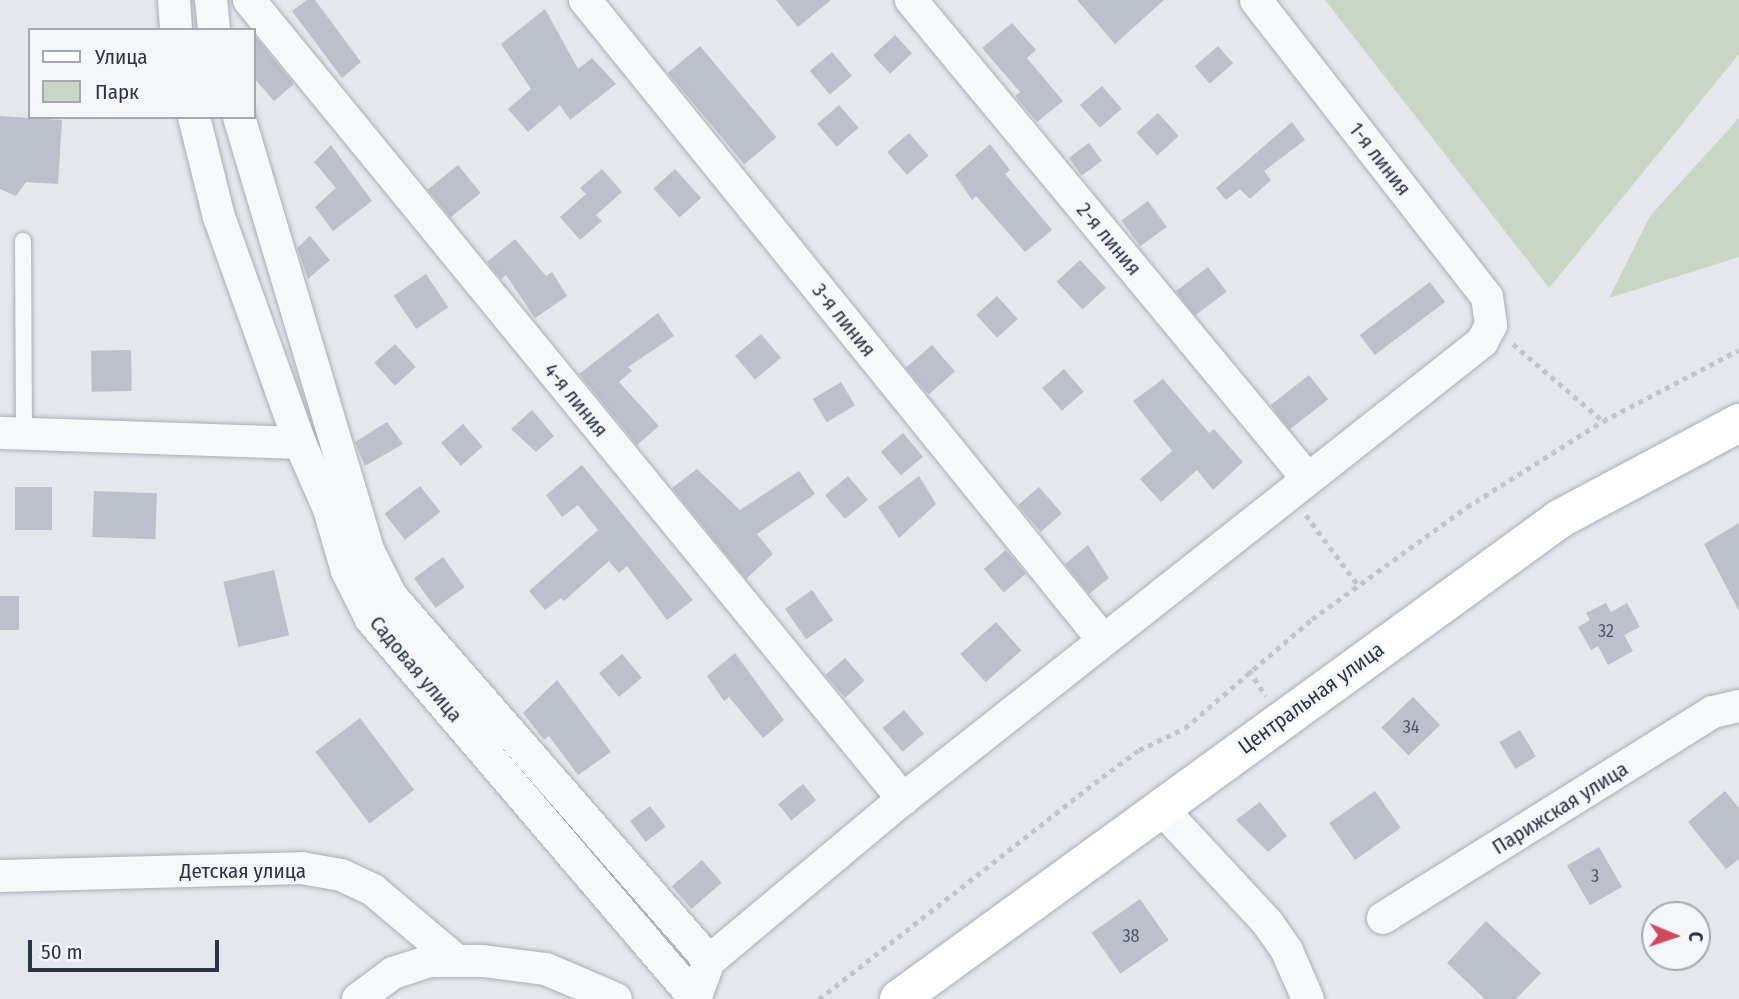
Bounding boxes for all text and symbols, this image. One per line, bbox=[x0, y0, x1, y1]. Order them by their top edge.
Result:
legend bbox=[28, 28, 256, 119]
text: Улица bbox=[95, 44, 148, 70]
text: Парк bbox=[95, 79, 139, 105]
street label: 1-я линия bbox=[1344, 117, 1416, 201]
street label: 2-я линия bbox=[1071, 198, 1147, 280]
street label: 3-я линия bbox=[807, 278, 881, 362]
street label: 4-я линия bbox=[539, 358, 613, 442]
street label: Садовая улица bbox=[364, 611, 468, 727]
house number: 32 bbox=[1598, 620, 1614, 642]
street label: Центральная улица bbox=[1233, 637, 1389, 759]
house number: 34 bbox=[1403, 716, 1419, 738]
street label: Парижская улица bbox=[1487, 756, 1633, 860]
street label: Детская улица bbox=[180, 858, 306, 884]
house number: 3 bbox=[1591, 865, 1599, 887]
north arrow bbox=[1641, 901, 1711, 971]
house number: 38 bbox=[1122, 925, 1140, 947]
scale bar bbox=[32, 926, 222, 970]
text: С bbox=[1684, 931, 1707, 942]
text: 50 m bbox=[41, 939, 83, 965]

